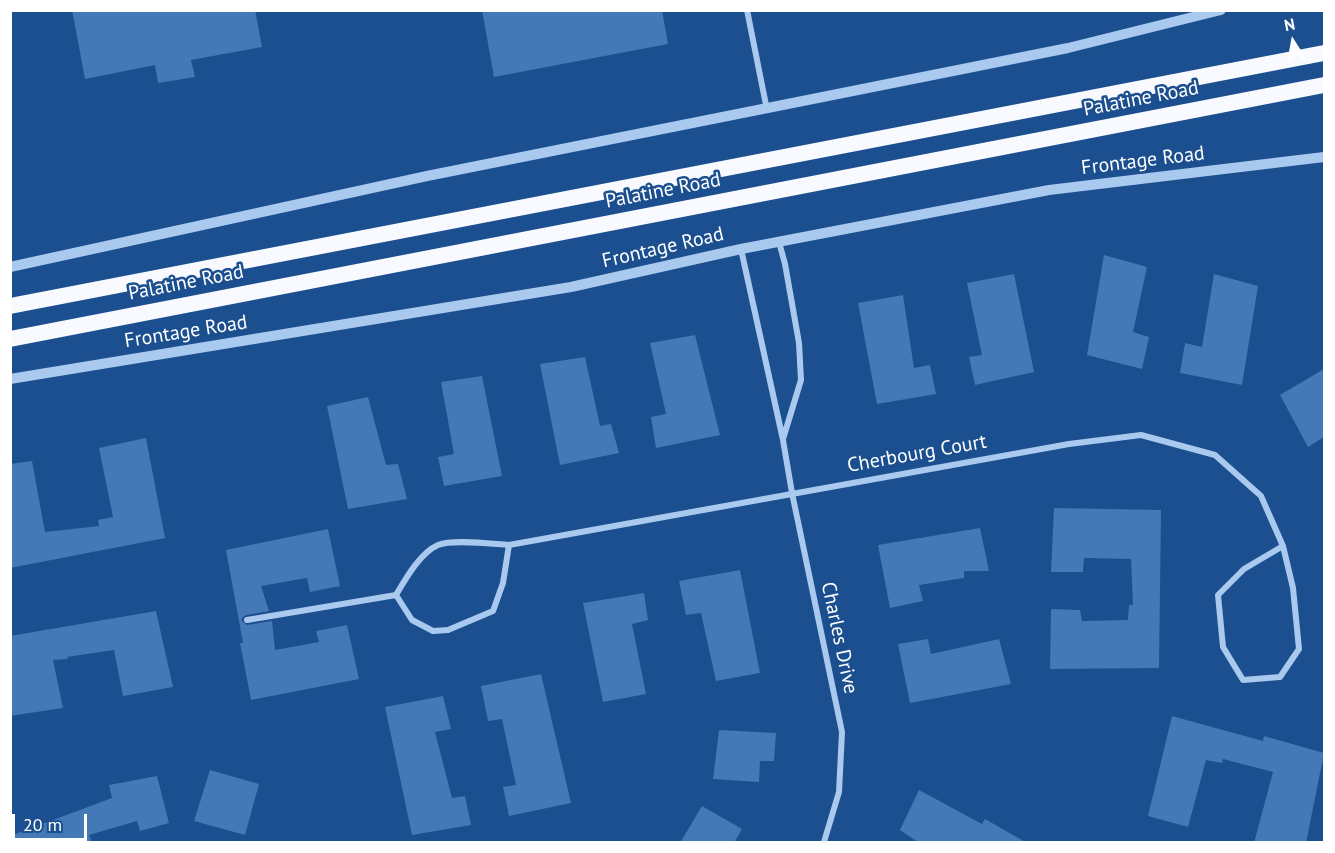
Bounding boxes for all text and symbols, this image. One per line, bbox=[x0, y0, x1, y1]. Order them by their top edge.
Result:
north arrow bbox=[1263, 12, 1323, 72]
text: N bbox=[1282, 14, 1297, 35]
street label: Palatine Road bbox=[1081, 76, 1201, 122]
street label: Frontage Road bbox=[1080, 142, 1206, 180]
street label: Palatine Road bbox=[603, 168, 723, 214]
street label: Frontage Road bbox=[600, 222, 726, 274]
street label: Palatine Road bbox=[126, 260, 246, 306]
street label: Frontage Road bbox=[123, 310, 249, 354]
street label: Cherbourg Court bbox=[846, 430, 988, 478]
street label: Charles Drive bbox=[815, 580, 863, 696]
scale bar bbox=[15, 802, 90, 840]
text: 20 m bbox=[23, 813, 62, 836]

